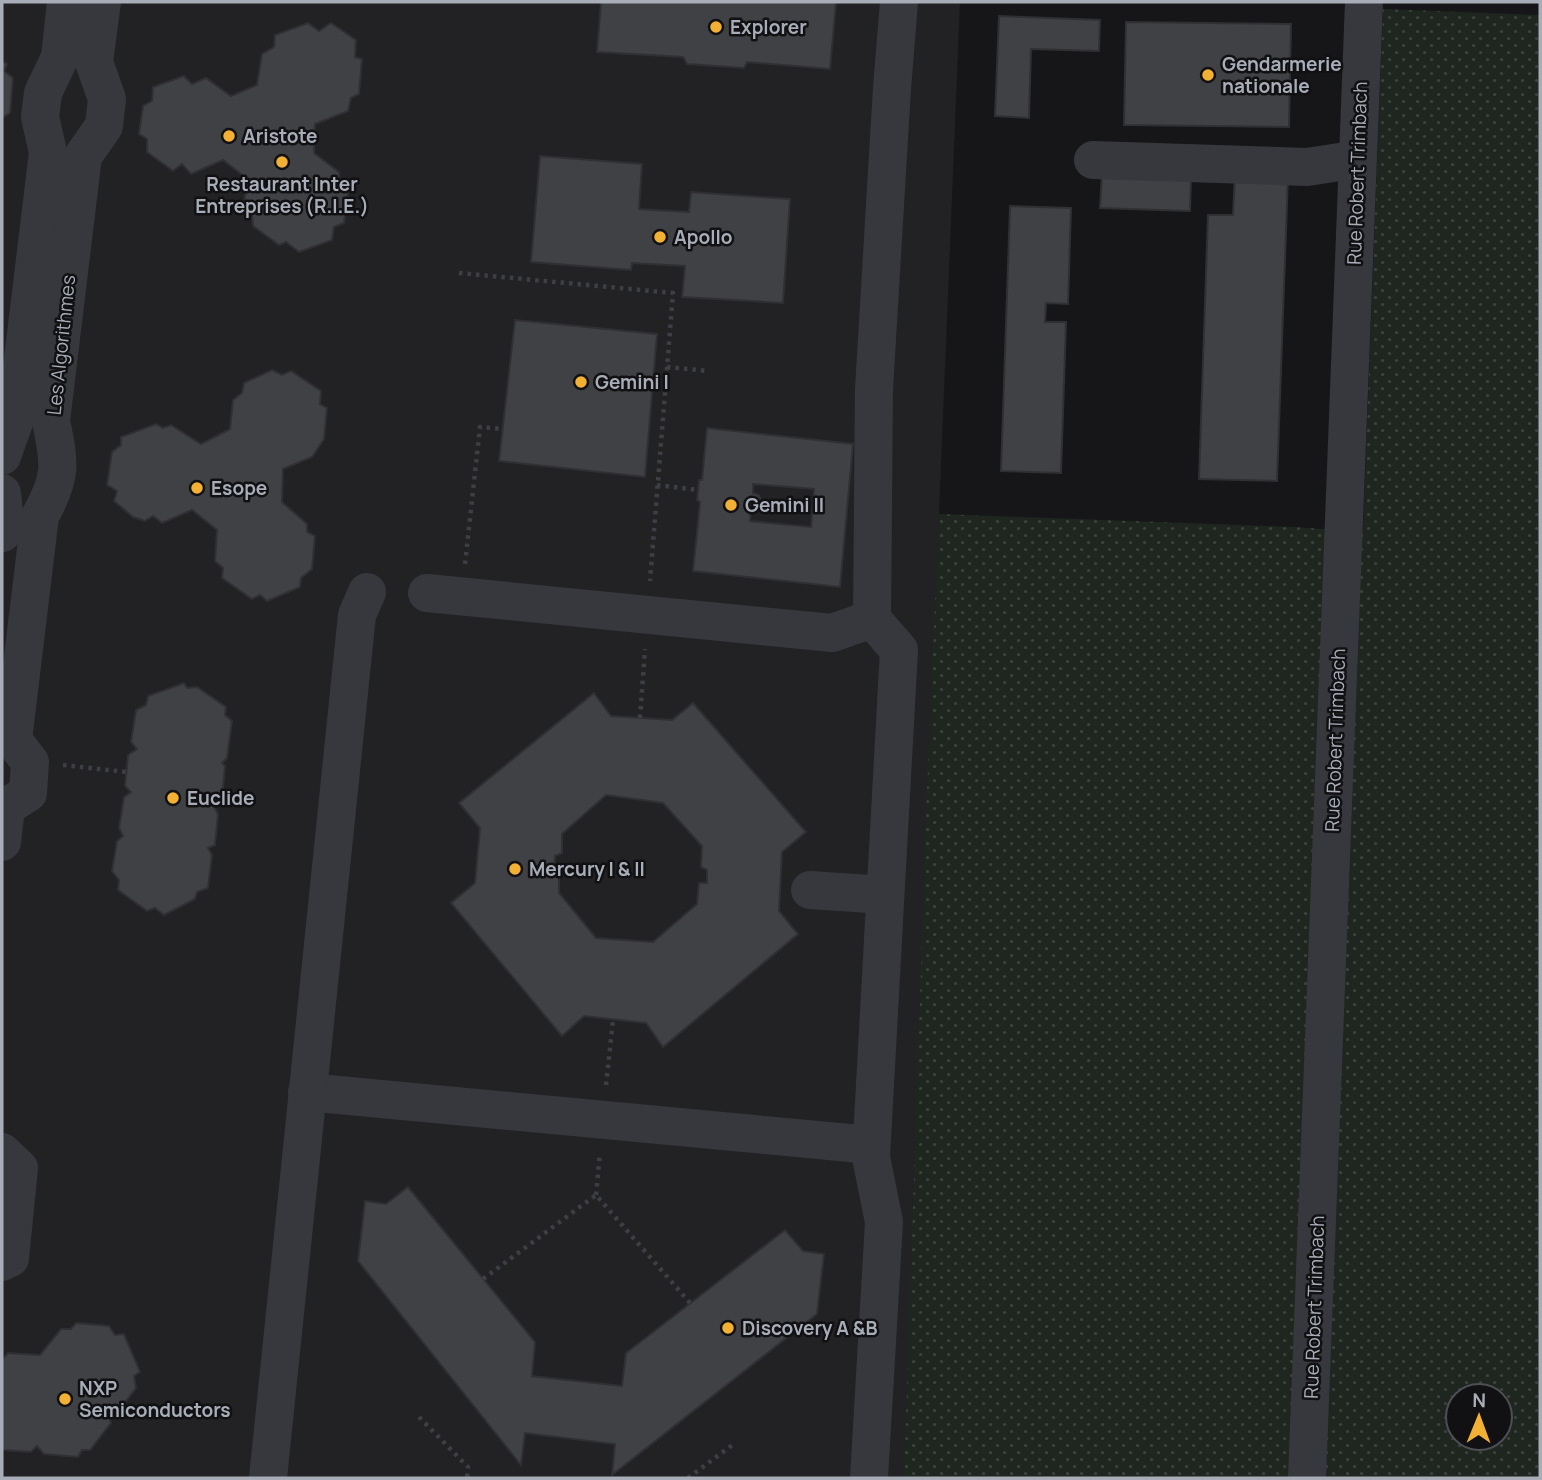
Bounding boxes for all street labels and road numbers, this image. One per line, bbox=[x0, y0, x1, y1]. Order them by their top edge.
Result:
street label: Rue Robert Trimbach bbox=[1341, 81, 1373, 265]
street label: Les Algorithmes bbox=[41, 274, 81, 416]
street label: Rue Robert Trimbach bbox=[1319, 648, 1351, 832]
street label: Rue Robert Trimbach bbox=[1298, 1215, 1330, 1399]

